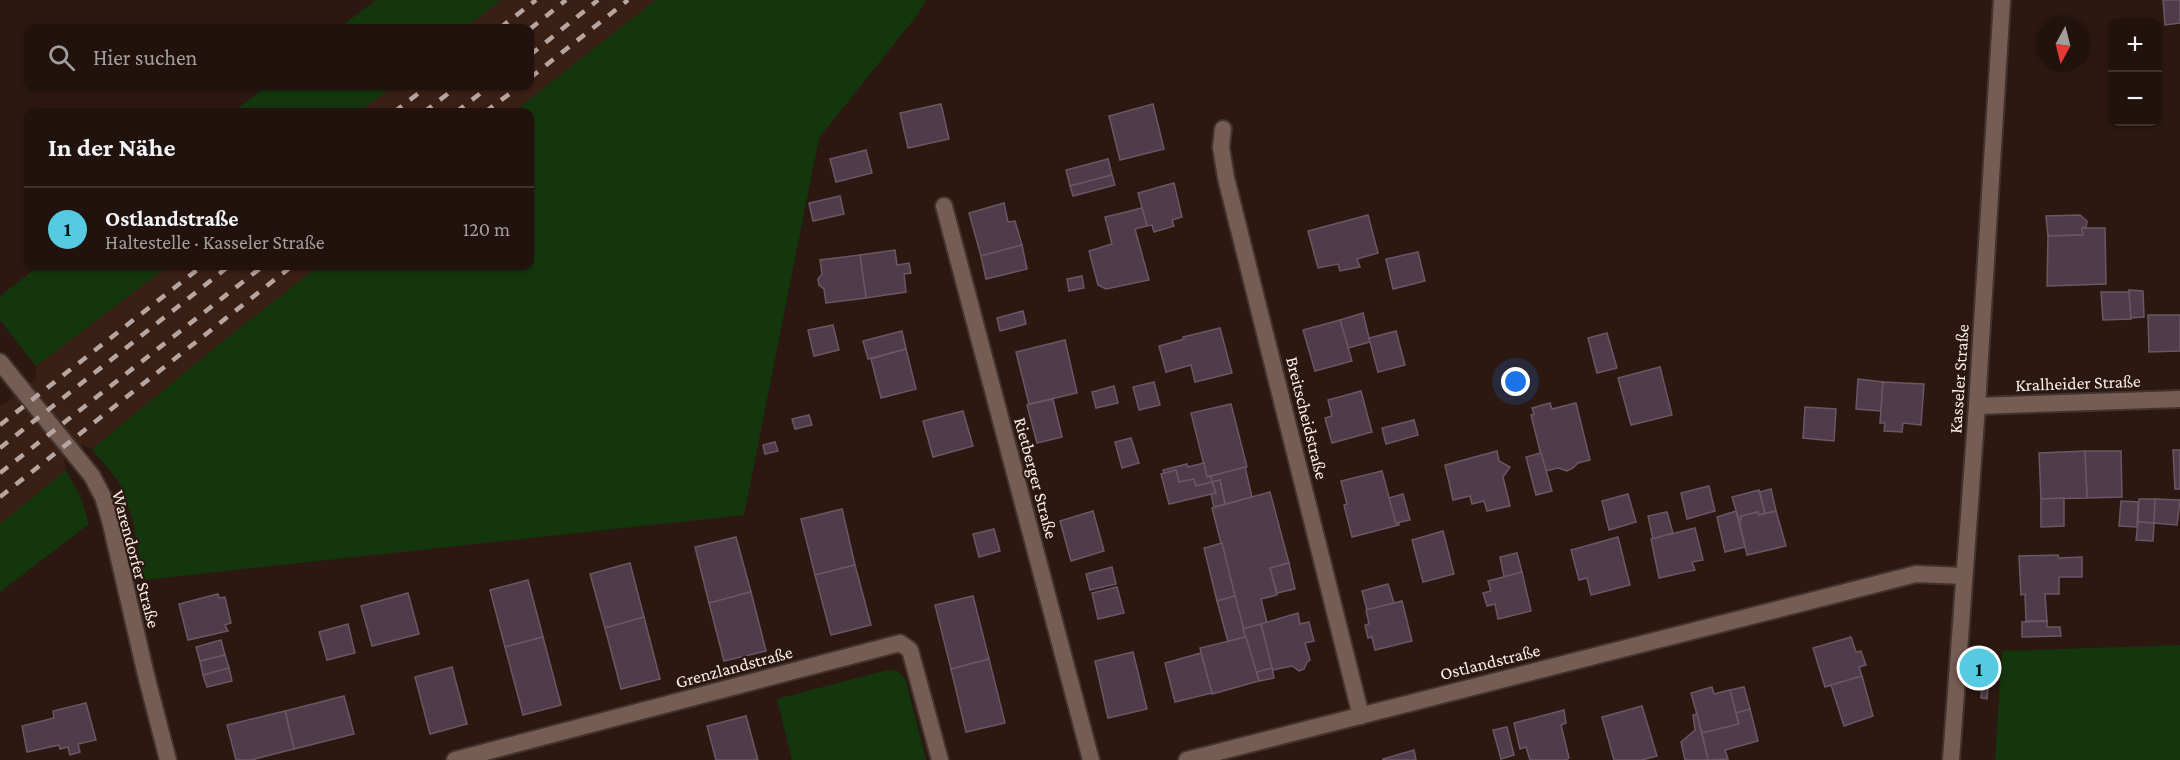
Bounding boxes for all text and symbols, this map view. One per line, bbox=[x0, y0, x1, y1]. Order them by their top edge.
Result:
north arrow bbox=[2036, 18, 2090, 72]
map controls bbox=[2108, 18, 2162, 126]
button: + bbox=[2108, 18, 2162, 72]
search box bbox=[24, 24, 534, 90]
icon: search bbox=[45, 41, 78, 74]
text: Hier suchen bbox=[93, 45, 197, 70]
button: − bbox=[2108, 72, 2162, 126]
text: In der Nähe bbox=[48, 133, 176, 162]
text: Ostlandstraße bbox=[105, 206, 239, 231]
text: 1 bbox=[64, 218, 71, 240]
text: 120 m bbox=[463, 218, 510, 240]
text: Haltestelle · Kasseler Straße bbox=[105, 231, 324, 253]
street label: Kasseler Straße bbox=[1945, 324, 1973, 434]
street label: Breitscheidstraße bbox=[1282, 355, 1332, 482]
your location bbox=[1501, 367, 1530, 396]
street label: Kralheider Straße bbox=[2015, 371, 2141, 395]
street label: Rietberger Straße bbox=[1010, 415, 1062, 541]
street label: Warendorfer Straße bbox=[108, 488, 164, 630]
street label: Ostlandstraße bbox=[1438, 640, 1542, 684]
street label: Grenzlandstraße bbox=[673, 642, 795, 692]
pin: 1 bbox=[1960, 646, 1998, 690]

